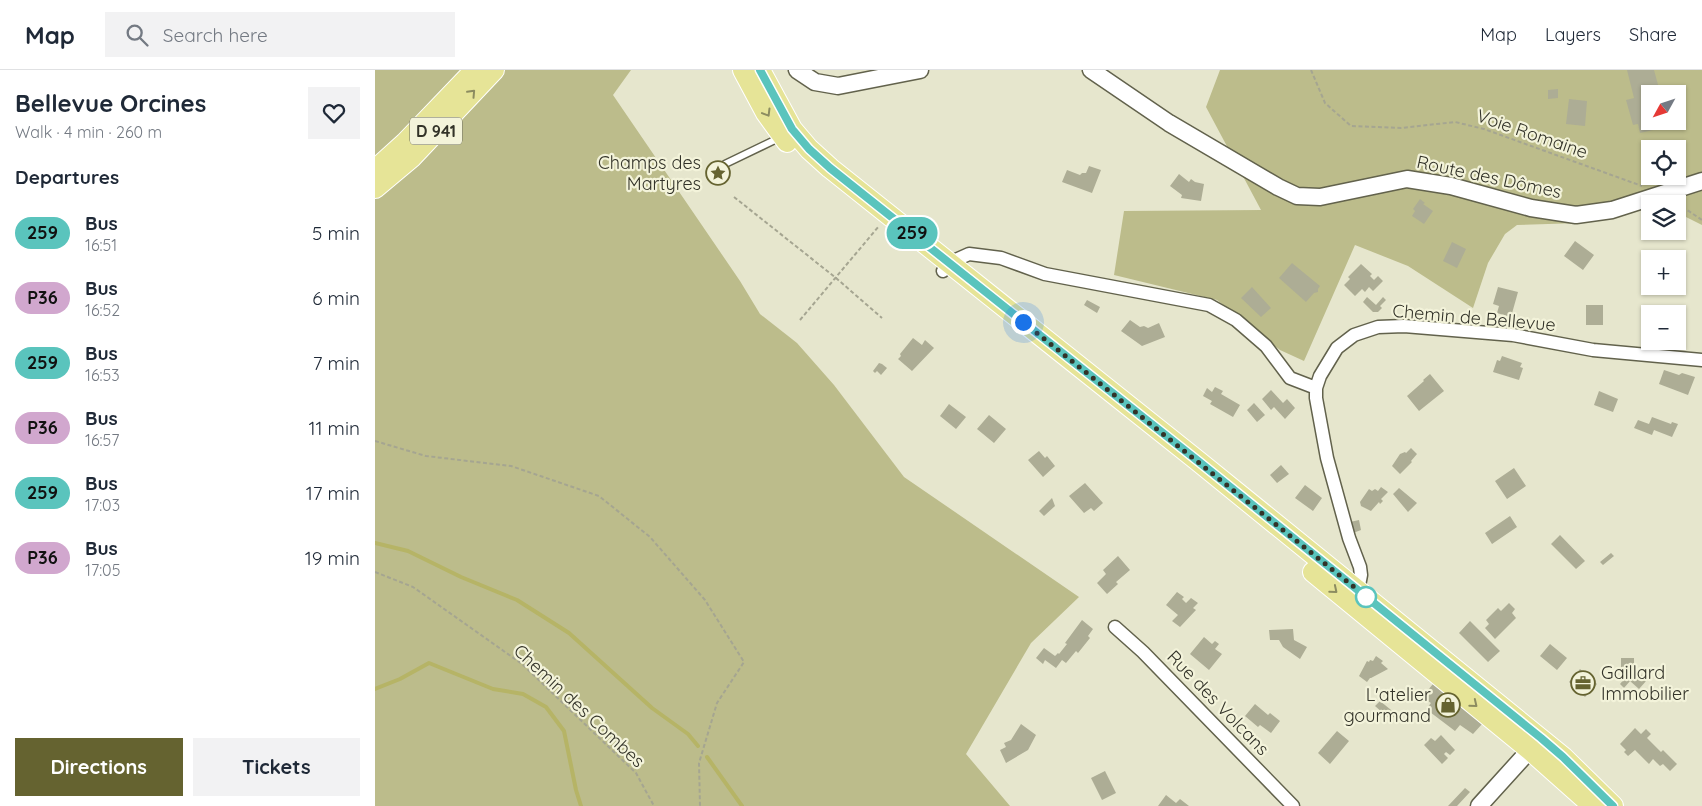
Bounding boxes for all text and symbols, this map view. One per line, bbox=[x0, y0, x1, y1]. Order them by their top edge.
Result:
search box bbox=[105, 12, 455, 57]
text: Map bbox=[25, 20, 75, 50]
icon: search bbox=[123, 21, 151, 49]
text: Search here bbox=[163, 23, 268, 47]
text: Map bbox=[1480, 23, 1517, 46]
text: Layers bbox=[1545, 23, 1601, 46]
text: Share bbox=[1629, 23, 1677, 46]
north arrow bbox=[1641, 85, 1686, 130]
map controls bbox=[1641, 85, 1686, 350]
button: heart bbox=[308, 87, 360, 139]
text: Bellevue Orcines bbox=[15, 88, 206, 118]
one-way arrow bbox=[466, 90, 475, 99]
street label: Voie Romaine bbox=[1474, 104, 1591, 163]
one-way arrow bbox=[760, 107, 770, 116]
road number: D 941 bbox=[410, 118, 462, 144]
text: Walk · 4 min · 260 m bbox=[15, 122, 162, 142]
button: locate bbox=[1641, 140, 1686, 185]
street label: Route des Dômes bbox=[1415, 150, 1564, 203]
place label: Champs des Martyres bbox=[598, 151, 701, 195]
place icon: Champs des Martyres bbox=[705, 160, 731, 186]
text: Departures bbox=[15, 165, 119, 189]
button: layers bbox=[1641, 195, 1686, 240]
text: Bus bbox=[85, 211, 118, 235]
line badge: 259 bbox=[883, 217, 941, 249]
text: 259 bbox=[27, 221, 58, 244]
text: 5 min bbox=[312, 221, 360, 245]
text: 259 bbox=[897, 221, 927, 244]
text: 16:51 bbox=[85, 235, 117, 255]
button: + bbox=[1641, 250, 1686, 295]
text: Bus bbox=[85, 276, 118, 300]
text: P36 bbox=[27, 286, 58, 309]
text: 6 min bbox=[312, 286, 360, 310]
street label: Chemin de Bellevue bbox=[1391, 299, 1557, 336]
text: 16:52 bbox=[85, 300, 120, 320]
button: − bbox=[1641, 305, 1686, 350]
your location bbox=[1011, 310, 1036, 335]
text: Bus bbox=[85, 341, 118, 365]
text: 259 bbox=[27, 351, 58, 374]
text: 7 min bbox=[313, 351, 360, 375]
text: 16:53 bbox=[85, 365, 120, 385]
text: Bus bbox=[85, 406, 118, 430]
text: P36 bbox=[27, 416, 58, 439]
text: 11 min bbox=[308, 416, 360, 440]
text: 16:57 bbox=[85, 430, 119, 450]
text: Bus bbox=[85, 471, 118, 495]
text: 259 bbox=[27, 481, 58, 504]
text: 17 min bbox=[306, 481, 360, 505]
text: 17:03 bbox=[85, 495, 120, 515]
text: Bus bbox=[85, 536, 118, 560]
text: P36 bbox=[27, 546, 58, 569]
text: 19 min bbox=[305, 546, 360, 570]
text: 17:05 bbox=[85, 560, 120, 580]
one-way arrow bbox=[1329, 584, 1338, 593]
unlabelled marker bbox=[1355, 586, 1377, 608]
street label: Chemin des Combes bbox=[509, 639, 650, 772]
street label: Rue des Volcans bbox=[1162, 645, 1274, 760]
place label: Gaillard Immobilier bbox=[1601, 661, 1689, 705]
office icon: Gaillard Immobilier bbox=[1570, 670, 1596, 696]
place label: L'atelier gourmand bbox=[1343, 683, 1431, 727]
shop icon: L'atelier gourmand bbox=[1435, 692, 1461, 718]
one-way arrow bbox=[1468, 698, 1477, 707]
button: Directions bbox=[15, 738, 183, 796]
button: Tickets bbox=[193, 738, 360, 796]

